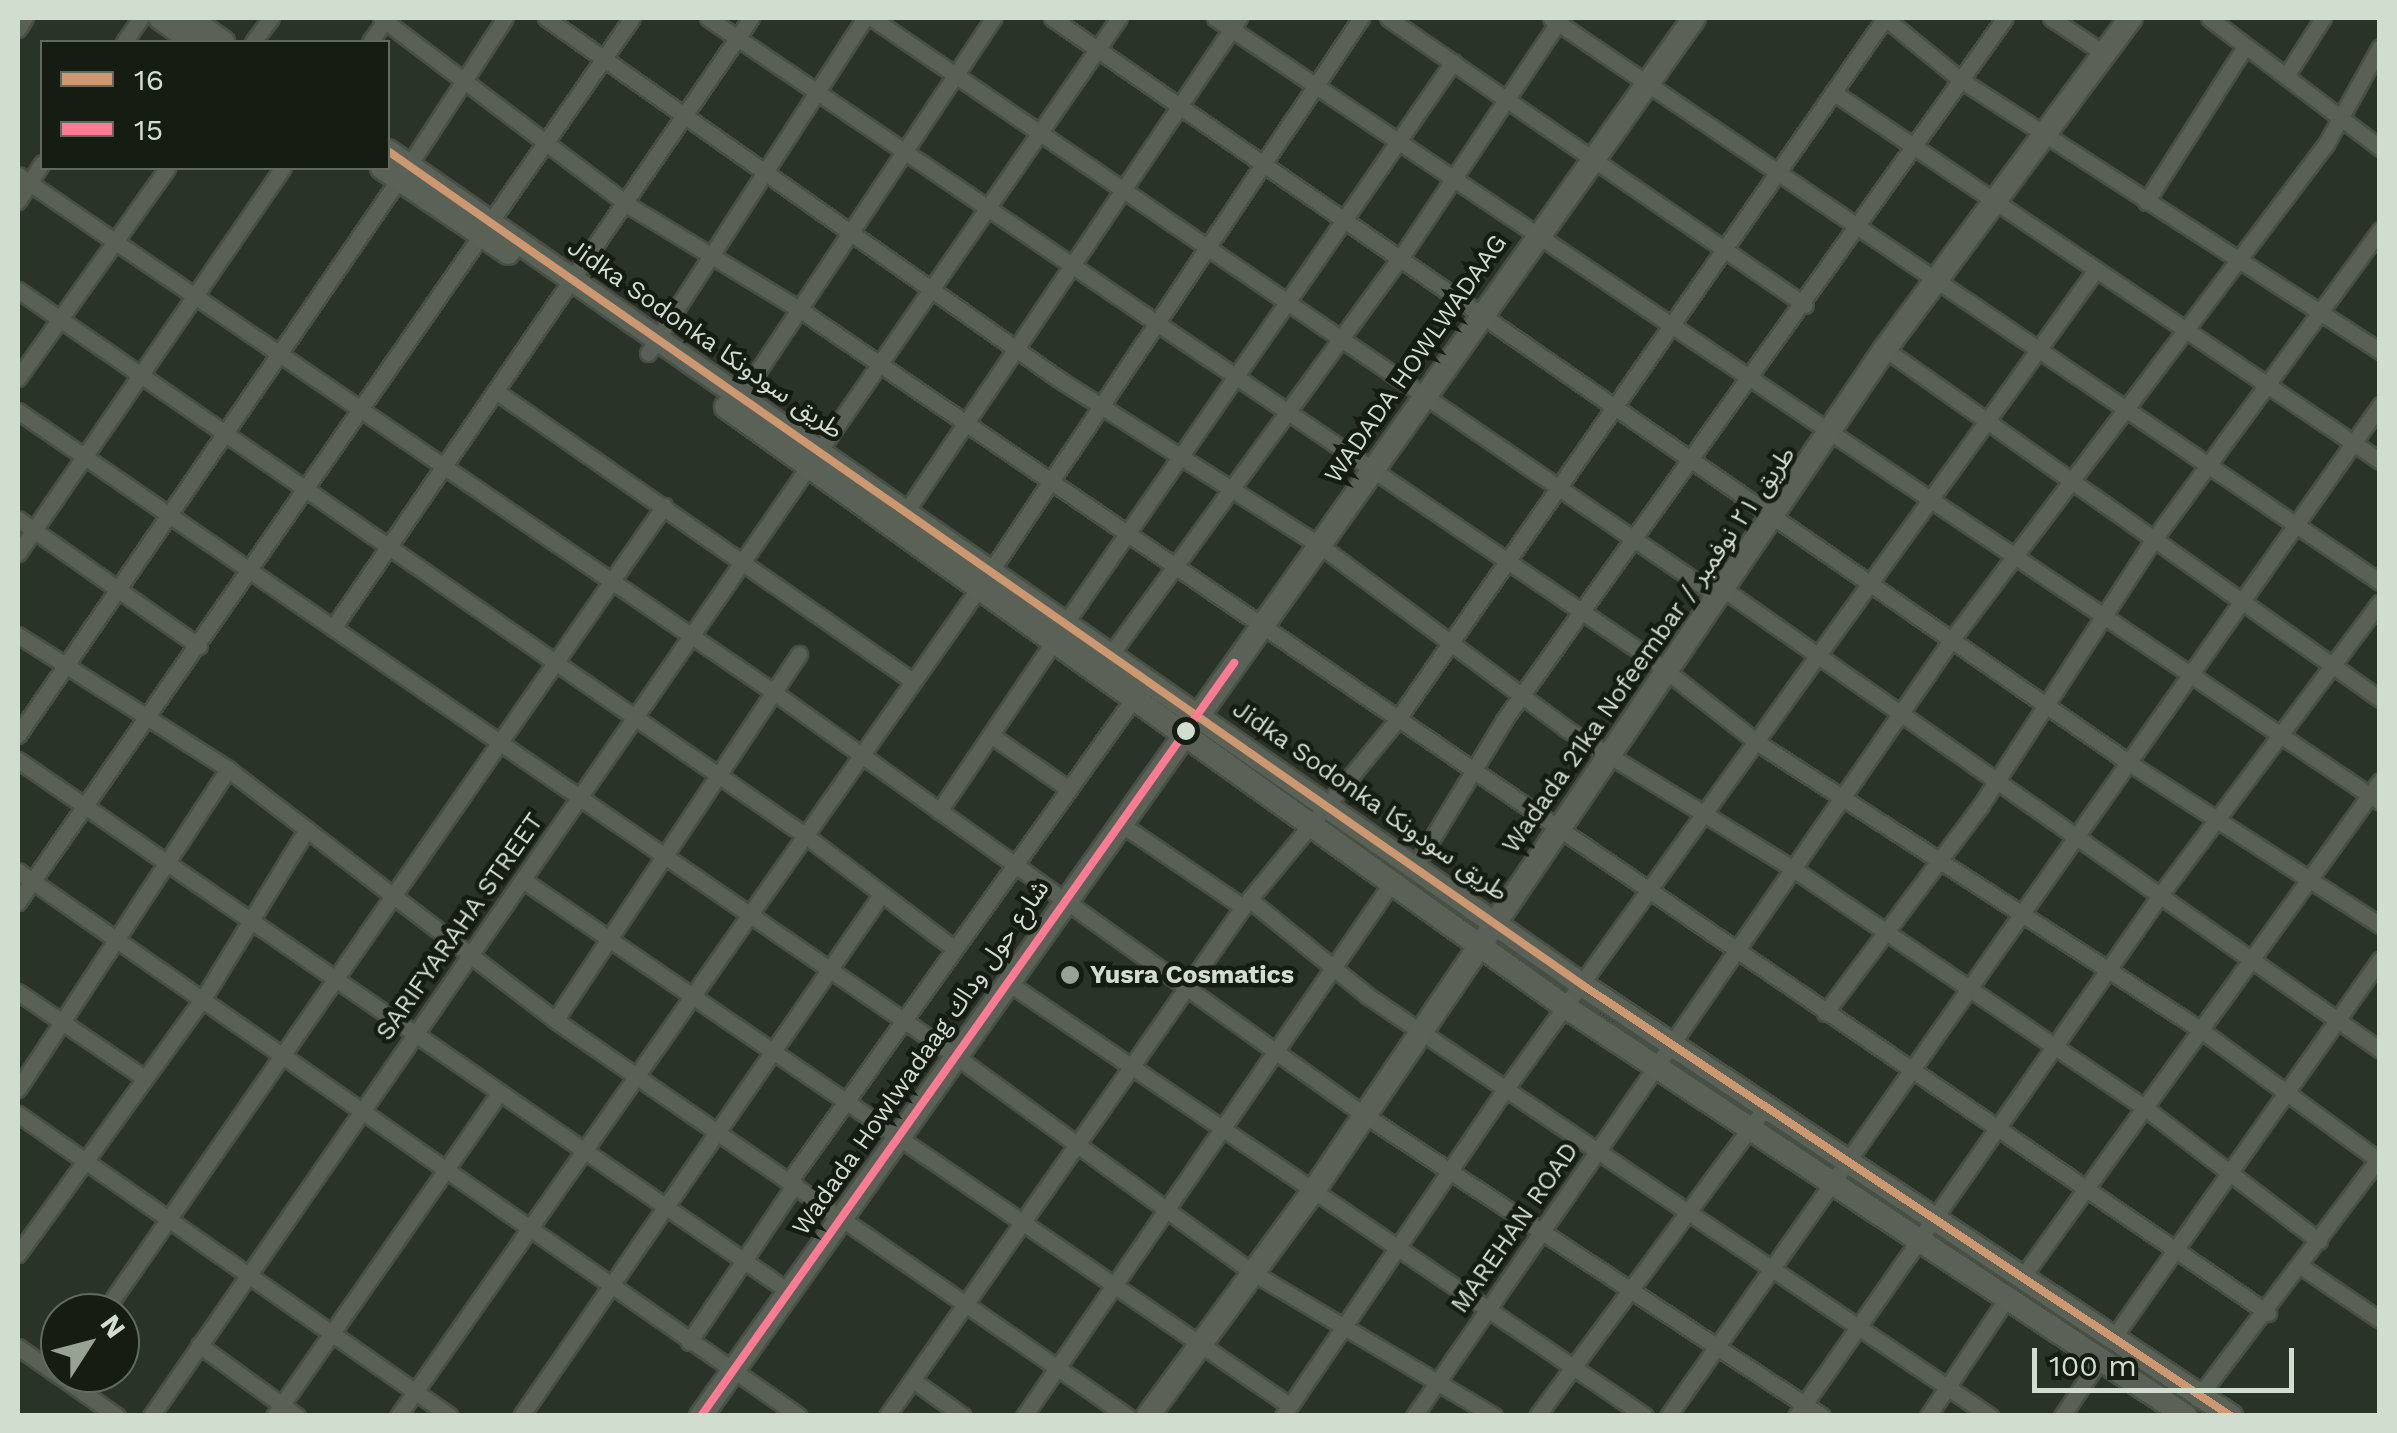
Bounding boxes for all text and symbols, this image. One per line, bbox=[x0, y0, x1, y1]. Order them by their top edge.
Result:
legend bbox=[40, 40, 390, 170]
text: 16 bbox=[134, 62, 164, 97]
text: 15 bbox=[134, 112, 163, 147]
street label: WADADA HOWLWADAAG bbox=[1318, 228, 1514, 490]
street label: Jidka Sodonka طريق سودونكا bbox=[561, 232, 849, 446]
street label: Wadada 21ka Nofeembar / طريق ٢١ نوفمبر bbox=[1496, 440, 1802, 860]
street label: Jidka Sodonka طريق سودونكا bbox=[1226, 694, 1514, 908]
unlabelled marker bbox=[1176, 721, 1196, 741]
street label: SARIFYARAHA STREET bbox=[370, 807, 550, 1047]
street label: Wadada Howlwadaag شارع حول وداك bbox=[786, 874, 1056, 1242]
place label: Yusra Cosmatics bbox=[1090, 960, 1294, 990]
marker: Yusra Cosmatics bbox=[1059, 964, 1081, 986]
street label: MAREHAN ROAD bbox=[1445, 1137, 1585, 1319]
north arrow bbox=[40, 1293, 140, 1393]
text: N bbox=[94, 1308, 133, 1344]
scale bar bbox=[2037, 1328, 2300, 1390]
text: 100 m bbox=[2049, 1348, 2137, 1383]

